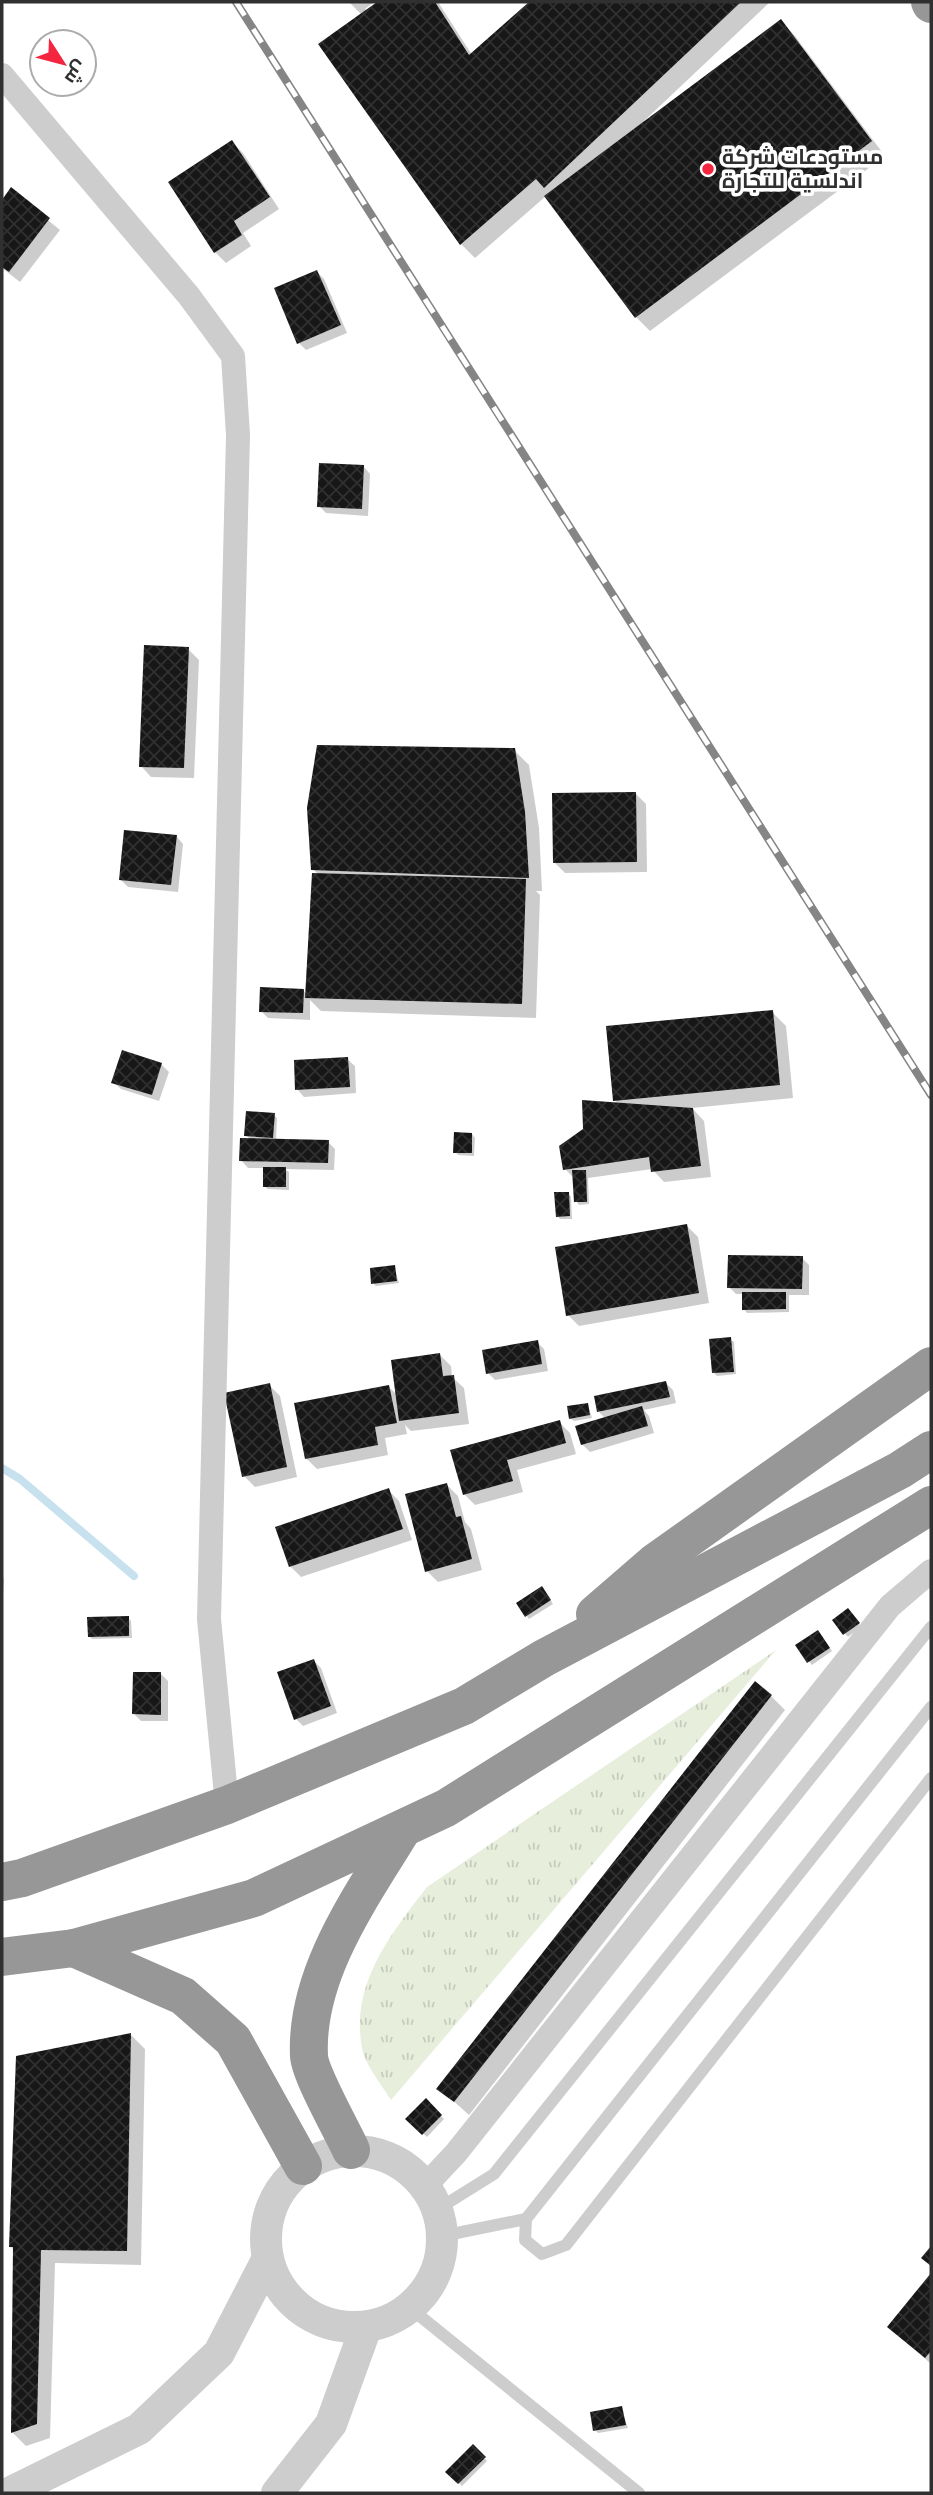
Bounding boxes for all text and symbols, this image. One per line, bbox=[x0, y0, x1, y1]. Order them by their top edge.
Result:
north arrow bbox=[28, 28, 98, 98]
text: ش bbox=[60, 56, 94, 90]
place label: مستودعات شركة اندلسية للتجارة bbox=[722, 143, 883, 194]
marker: مستودعات شركة اندلسية للتجارة bbox=[700, 161, 716, 177]

